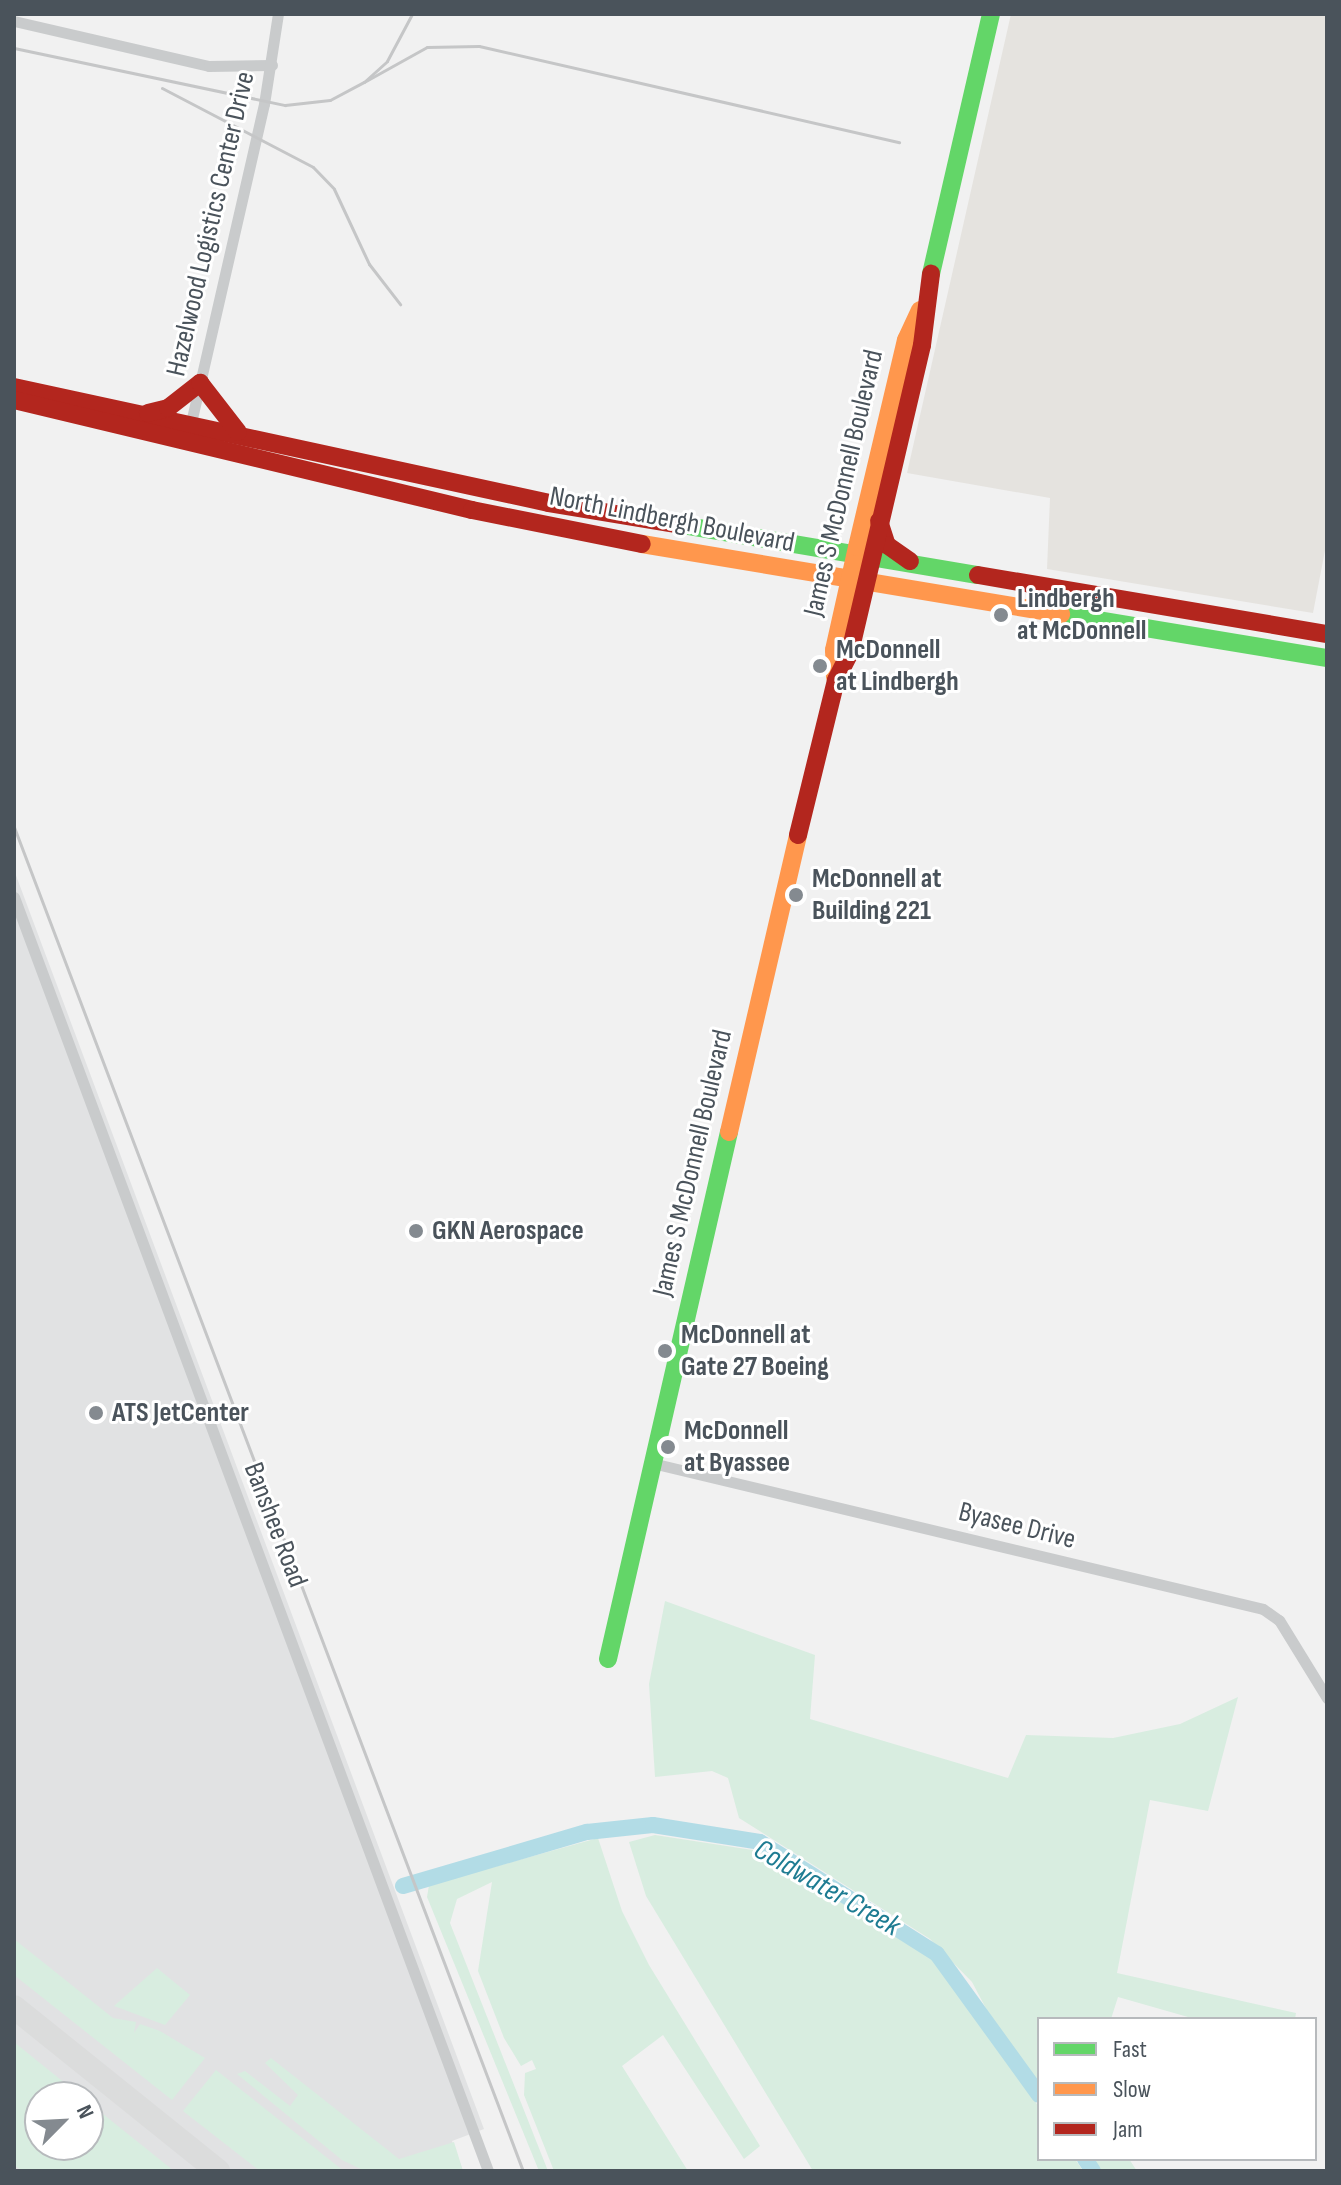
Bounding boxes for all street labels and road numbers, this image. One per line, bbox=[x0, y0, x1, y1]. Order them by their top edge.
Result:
street label: Hazelwood Logistics Center Drive bbox=[160, 69, 262, 379]
street label: James S McDonnell Boulevard bbox=[797, 346, 891, 620]
street label: North Lindbergh Boulevard bbox=[547, 480, 797, 560]
street label: James S McDonnell Boulevard bbox=[646, 1026, 740, 1300]
street label: Banshee Road bbox=[236, 1458, 314, 1592]
street label: Byasee Drive bbox=[955, 1495, 1079, 1557]

